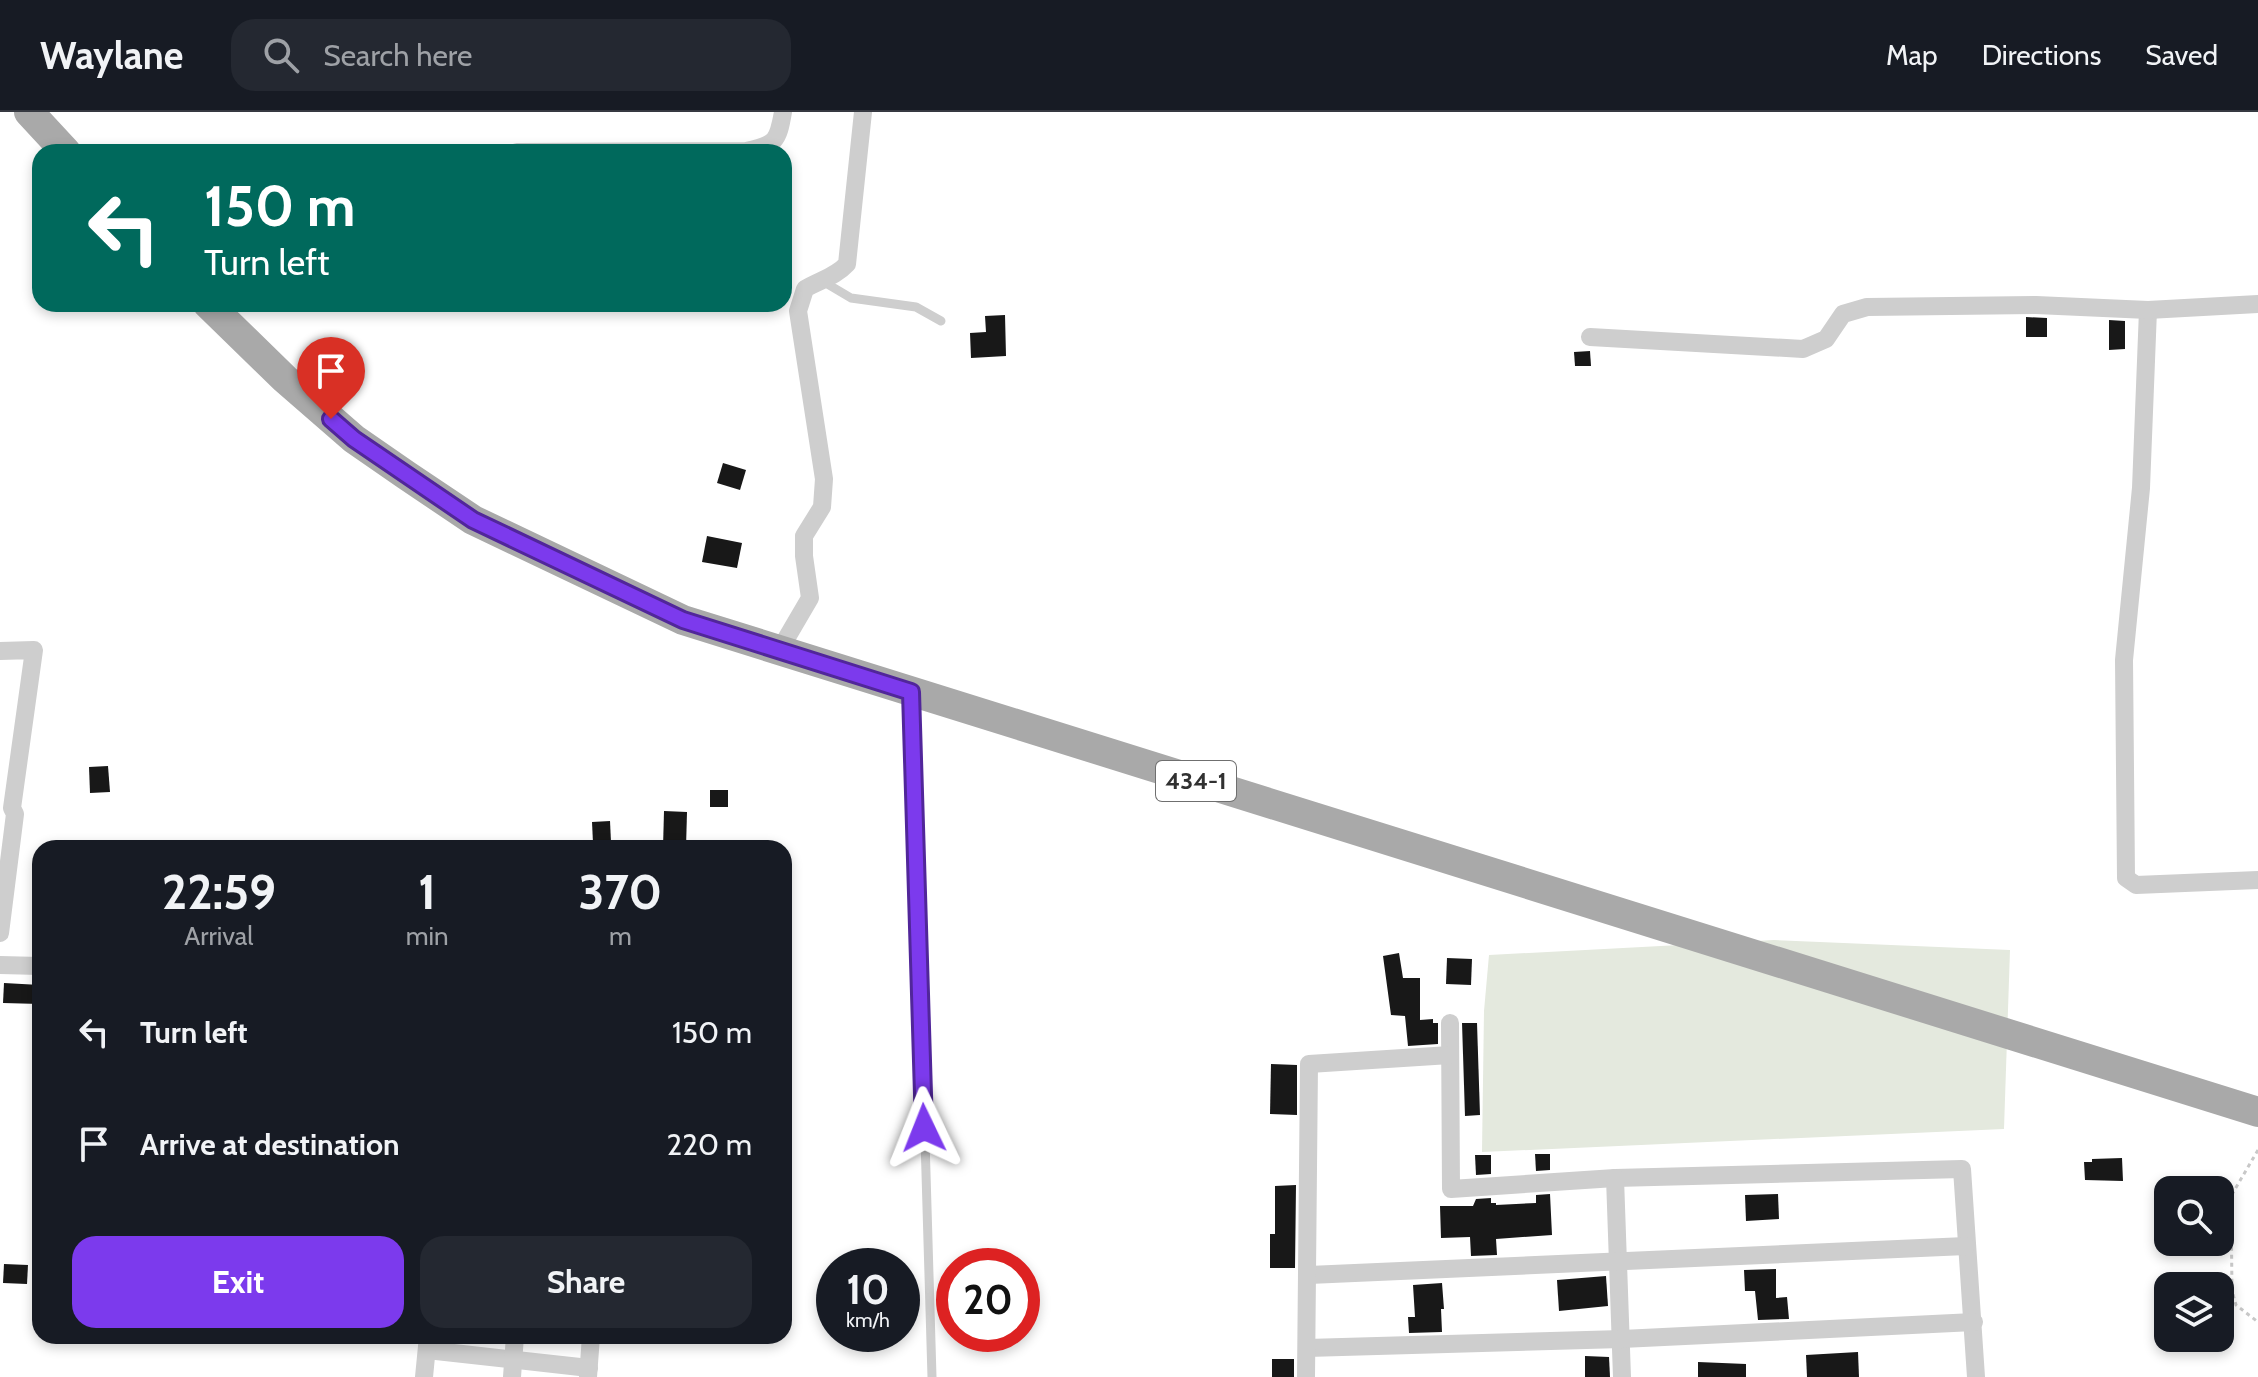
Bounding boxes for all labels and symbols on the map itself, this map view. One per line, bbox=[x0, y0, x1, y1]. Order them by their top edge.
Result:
pin bbox=[297, 337, 365, 419]
road number: 434-1 bbox=[1156, 761, 1236, 801]
position arrow bbox=[882, 1086, 966, 1170]
speed limit sign: 20 bbox=[936, 1248, 1040, 1352]

